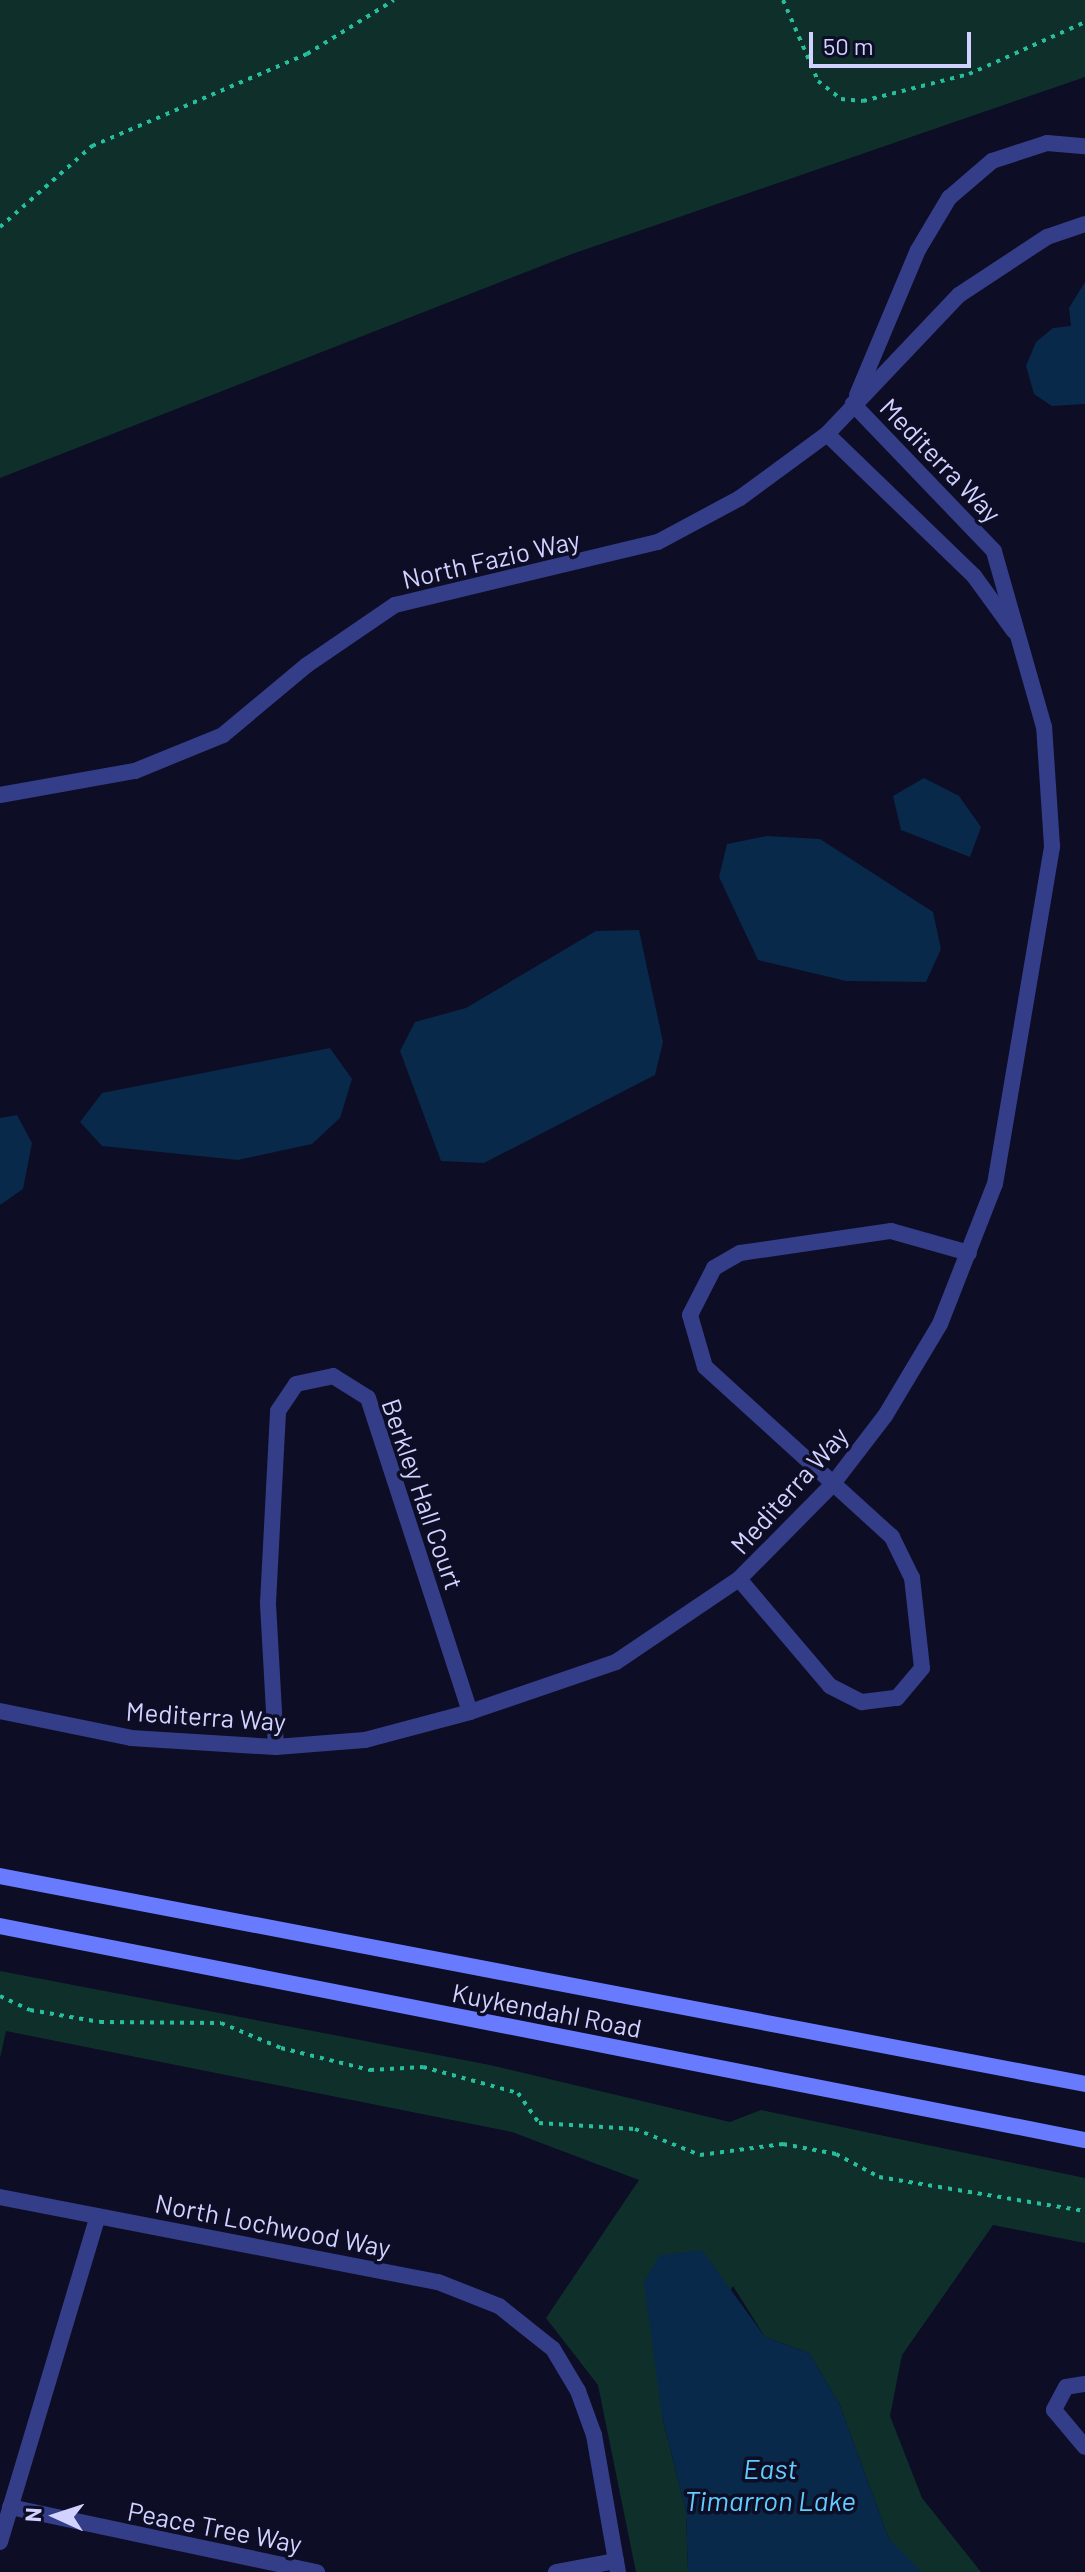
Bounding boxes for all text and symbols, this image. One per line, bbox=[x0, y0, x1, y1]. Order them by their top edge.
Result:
scale bar bbox=[813, 16, 975, 66]
text: 50 m bbox=[823, 31, 874, 60]
street label: Mediterra Way bbox=[874, 392, 1008, 528]
street label: North Fazio Way bbox=[399, 523, 583, 595]
street label: Berkley Hall Court bbox=[376, 1394, 470, 1594]
street label: Mediterra Way bbox=[724, 1420, 854, 1560]
street label: Mediterra Way bbox=[125, 1695, 287, 1737]
street label: Kuykendahl Road bbox=[450, 1976, 644, 2044]
street label: North Lochwood Way bbox=[153, 2187, 393, 2263]
water label: East Timarron Lake bbox=[684, 2451, 856, 2517]
north arrow bbox=[16, 2476, 96, 2556]
street label: Peace Tree Way bbox=[125, 2495, 305, 2559]
text: N bbox=[19, 2507, 45, 2523]

